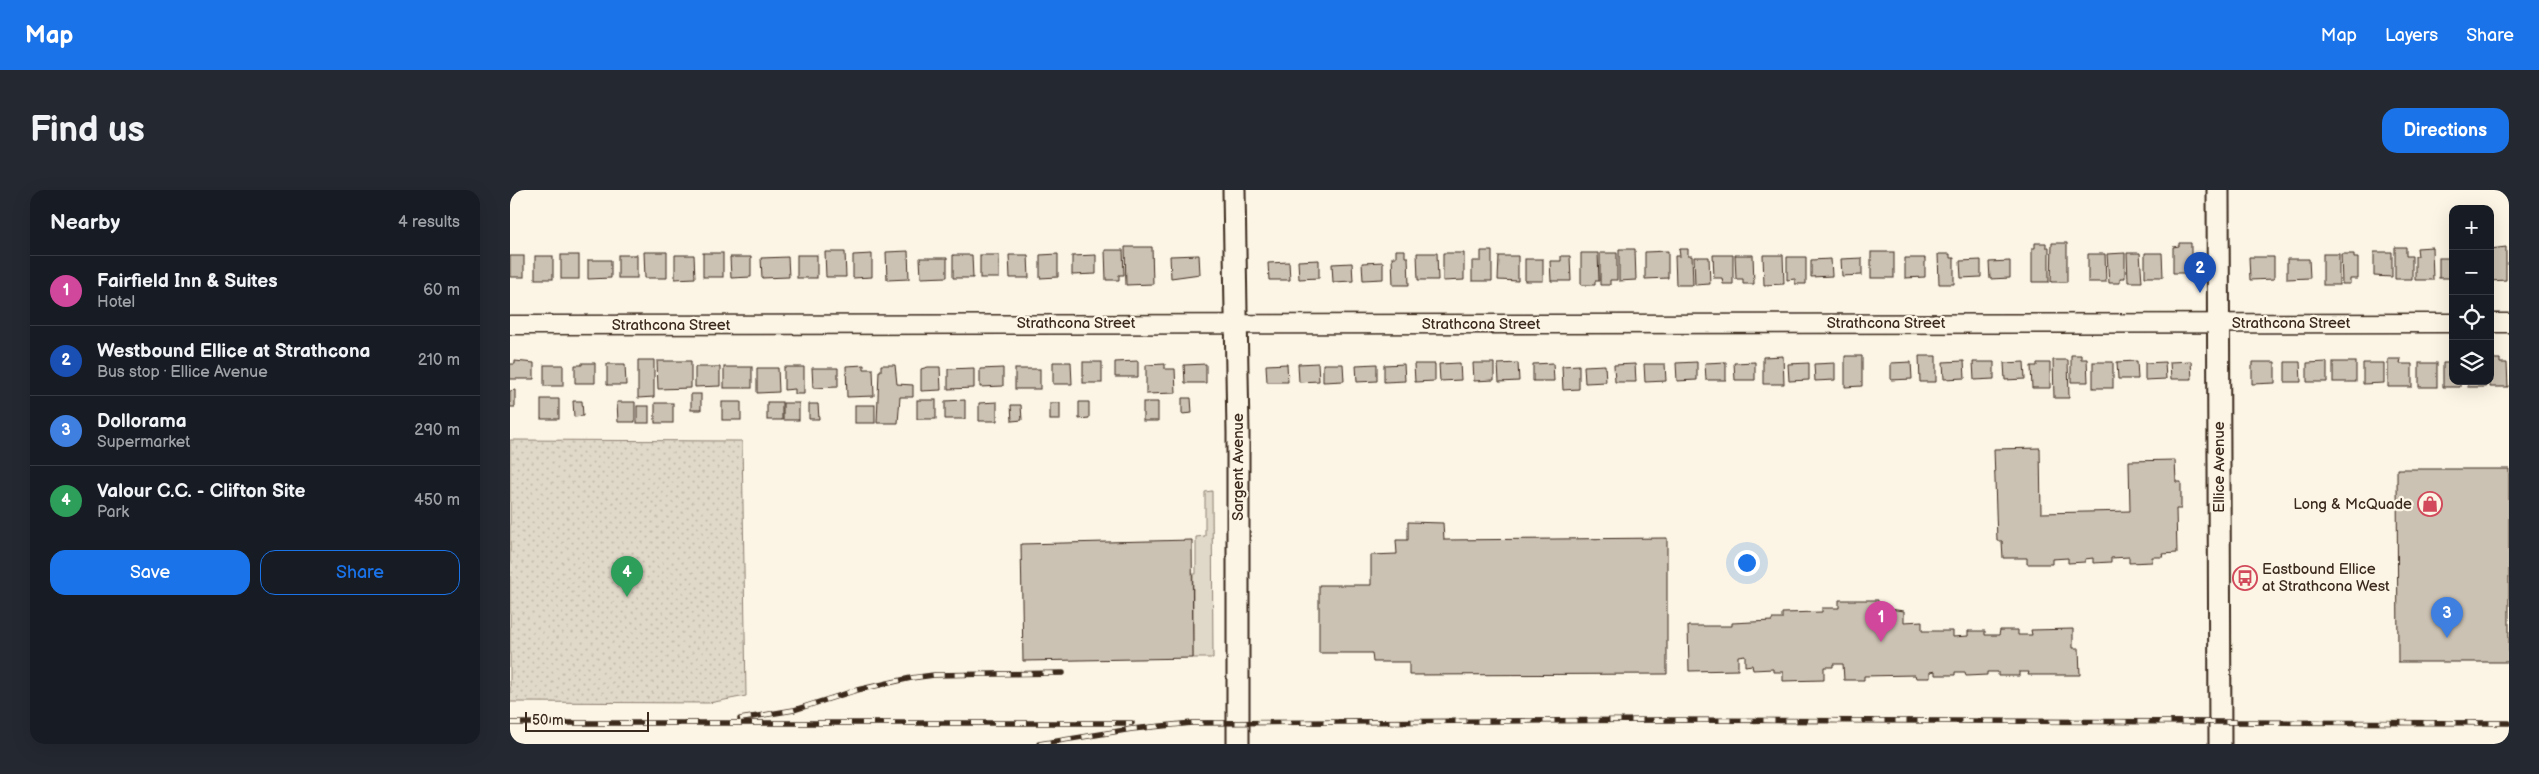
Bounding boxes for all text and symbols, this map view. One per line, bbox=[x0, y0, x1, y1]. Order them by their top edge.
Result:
text: Map bbox=[25, 21, 73, 50]
text: Map bbox=[2321, 25, 2357, 46]
text: Layers bbox=[2385, 25, 2438, 46]
text: Share bbox=[2466, 25, 2514, 46]
button: Directions bbox=[2382, 108, 2509, 153]
text: Find us bbox=[30, 109, 145, 152]
map controls bbox=[2449, 205, 2494, 385]
button: + bbox=[2449, 205, 2494, 250]
text: Nearby bbox=[50, 210, 120, 235]
text: 4 results bbox=[398, 213, 460, 232]
button: − bbox=[2449, 250, 2494, 295]
pin: 2 bbox=[2184, 252, 2216, 293]
text: Fairfield Inn & Suites bbox=[97, 270, 278, 293]
text: 1 bbox=[63, 281, 69, 300]
text: 60 m bbox=[423, 281, 460, 300]
text: Hotel bbox=[97, 293, 135, 312]
button: locate bbox=[2449, 295, 2494, 340]
street label: Strathcona Street bbox=[1017, 314, 1136, 333]
street label: Strathcona Street bbox=[1827, 314, 1946, 333]
street label: Strathcona Street bbox=[2232, 314, 2351, 333]
street label: Strathcona Street bbox=[1422, 315, 1541, 334]
street label: Strathcona Street bbox=[612, 316, 731, 335]
text: Westbound Ellice at Strathcona bbox=[97, 340, 370, 363]
button: layers bbox=[2449, 340, 2494, 385]
text: 2 bbox=[61, 351, 71, 370]
text: 210 m bbox=[418, 351, 460, 370]
text: Bus stop · Ellice Avenue bbox=[97, 363, 268, 382]
text: Dollorama bbox=[97, 410, 187, 433]
street label: Sargent Avenue bbox=[1229, 413, 1248, 521]
text: 3 bbox=[61, 421, 71, 440]
text: 290 m bbox=[414, 421, 460, 440]
street label: Ellice Avenue bbox=[2210, 421, 2229, 513]
text: Supermarket bbox=[97, 433, 190, 452]
text: Valour C.C. - Clifton Site bbox=[97, 480, 306, 503]
text: 4 bbox=[61, 491, 71, 510]
text: 450 m bbox=[414, 491, 460, 510]
shop icon: Long & McQuade bbox=[2417, 491, 2443, 517]
place label: Long & McQuade bbox=[2293, 495, 2412, 514]
text: Park bbox=[97, 503, 129, 522]
button: Save bbox=[50, 550, 250, 595]
button: Share bbox=[260, 550, 460, 595]
your location bbox=[1734, 550, 1760, 576]
pin: 4 bbox=[611, 556, 643, 597]
place label: Eastbound Ellice at Strathcona West bbox=[2262, 560, 2390, 596]
bus stop icon: Eastbound Ellice at Strathcona West bbox=[2232, 565, 2258, 591]
pin: 3 bbox=[2431, 597, 2463, 638]
pin: 1 bbox=[1865, 601, 1897, 642]
scale bar bbox=[525, 709, 649, 732]
text: 50 m bbox=[532, 712, 564, 729]

